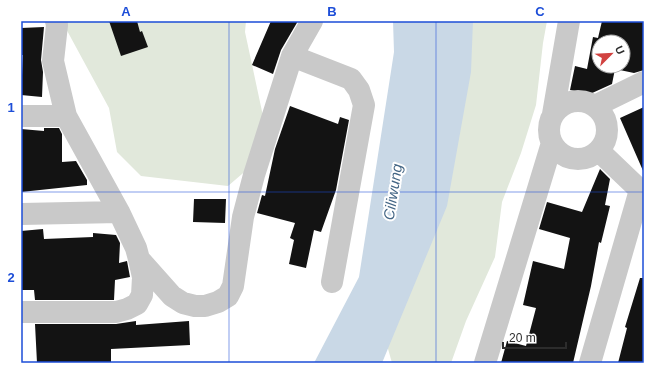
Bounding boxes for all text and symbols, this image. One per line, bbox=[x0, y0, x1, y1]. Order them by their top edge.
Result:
text: A bbox=[121, 4, 131, 19]
text: B bbox=[327, 4, 337, 19]
text: C bbox=[535, 4, 545, 19]
north arrow bbox=[591, 34, 631, 74]
text: U bbox=[613, 44, 627, 56]
text: 1 bbox=[7, 100, 15, 115]
water label: Ciliwung bbox=[380, 162, 405, 221]
text: 2 bbox=[7, 270, 15, 285]
scale bar bbox=[503, 324, 566, 350]
text: 20 m bbox=[509, 331, 536, 345]

